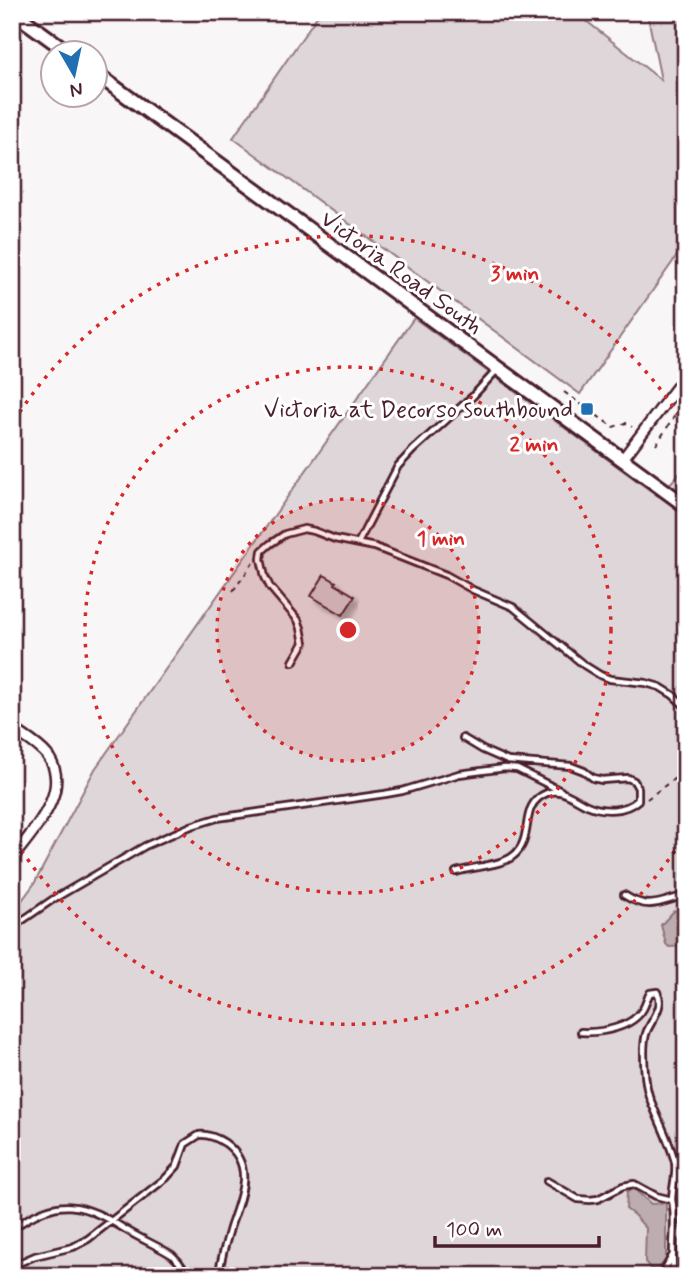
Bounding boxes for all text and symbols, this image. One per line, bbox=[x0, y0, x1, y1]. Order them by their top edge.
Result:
north arrow bbox=[38, 38, 108, 108]
text: N bbox=[68, 76, 85, 103]
street label: Victoria Road South bbox=[314, 204, 488, 343]
text: 3 min bbox=[491, 260, 539, 288]
place label: Victoria at Decorso southbound bbox=[264, 395, 573, 426]
marker: Victoria at Decorso southbound bbox=[579, 401, 595, 417]
text: 2 min bbox=[509, 431, 559, 459]
text: 1 min bbox=[417, 525, 465, 553]
centre of rings bbox=[336, 618, 360, 642]
scale bar bbox=[435, 1204, 600, 1248]
text: 100 m bbox=[446, 1216, 502, 1244]

